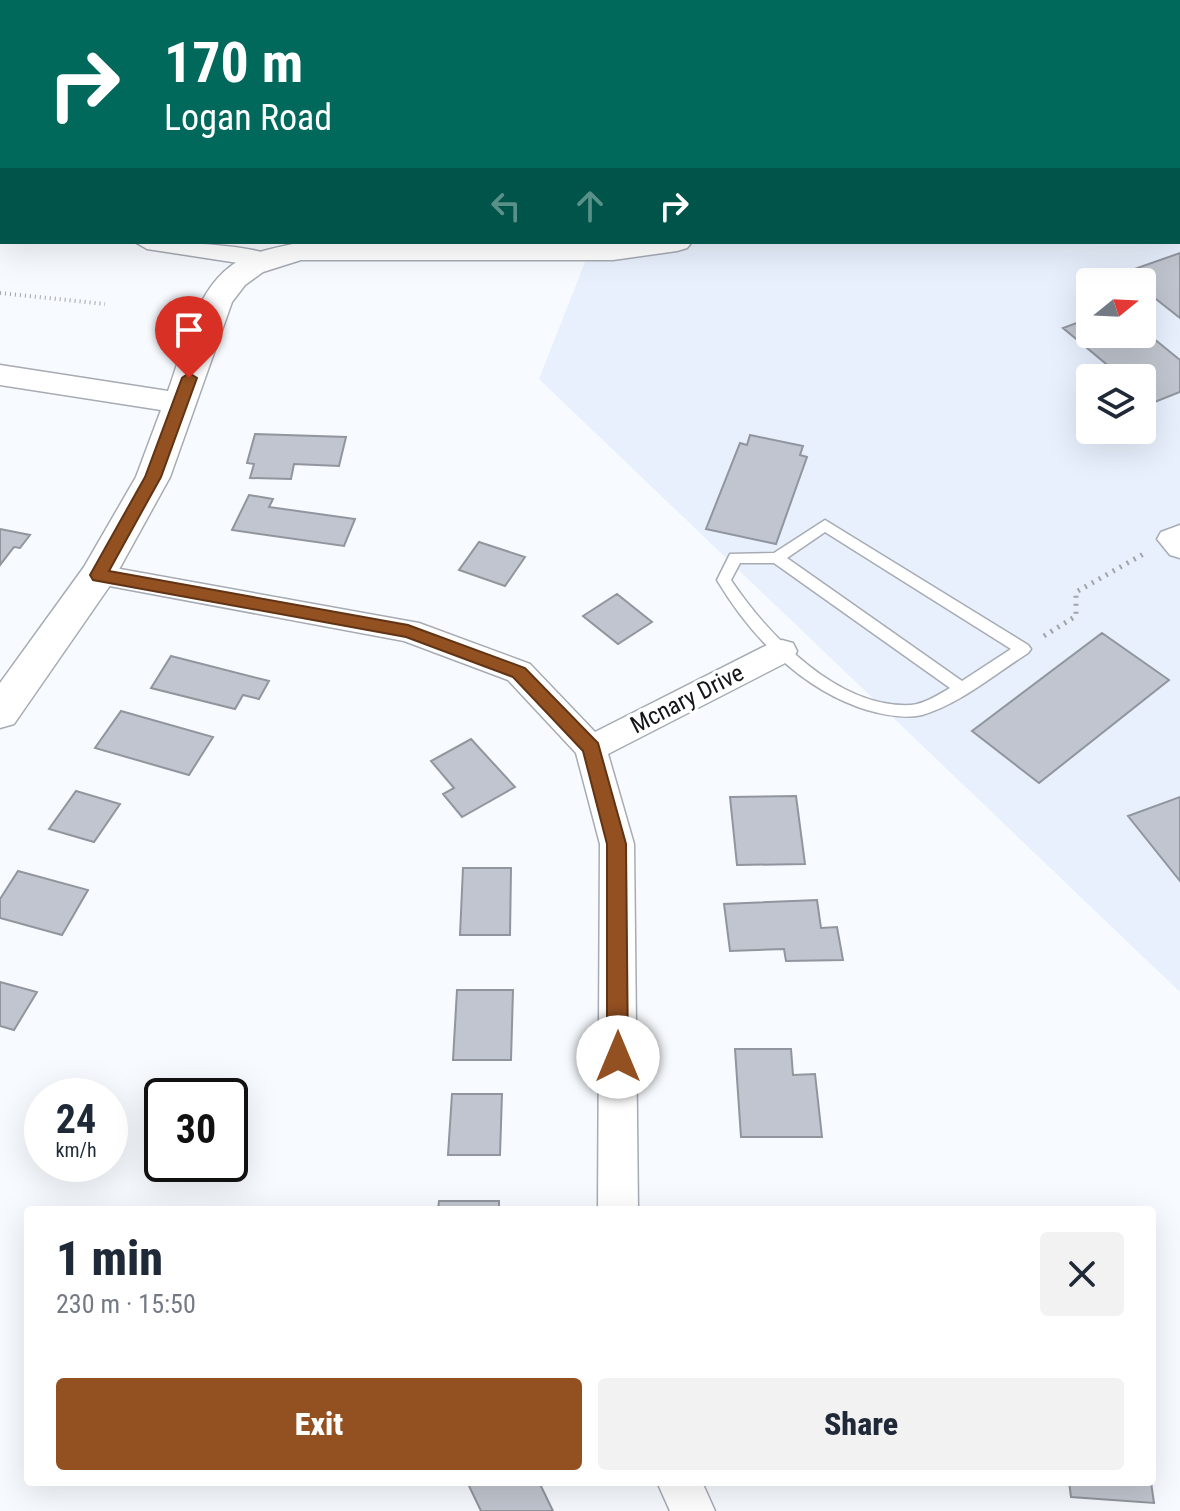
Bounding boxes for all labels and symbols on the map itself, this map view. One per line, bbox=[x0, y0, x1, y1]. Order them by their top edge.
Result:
north arrow bbox=[1076, 268, 1156, 348]
pin bbox=[155, 296, 223, 378]
street label: Mcnary Drive bbox=[626, 659, 748, 739]
position arrow bbox=[576, 1015, 660, 1099]
speed limit sign: 30 bbox=[144, 1078, 248, 1182]

